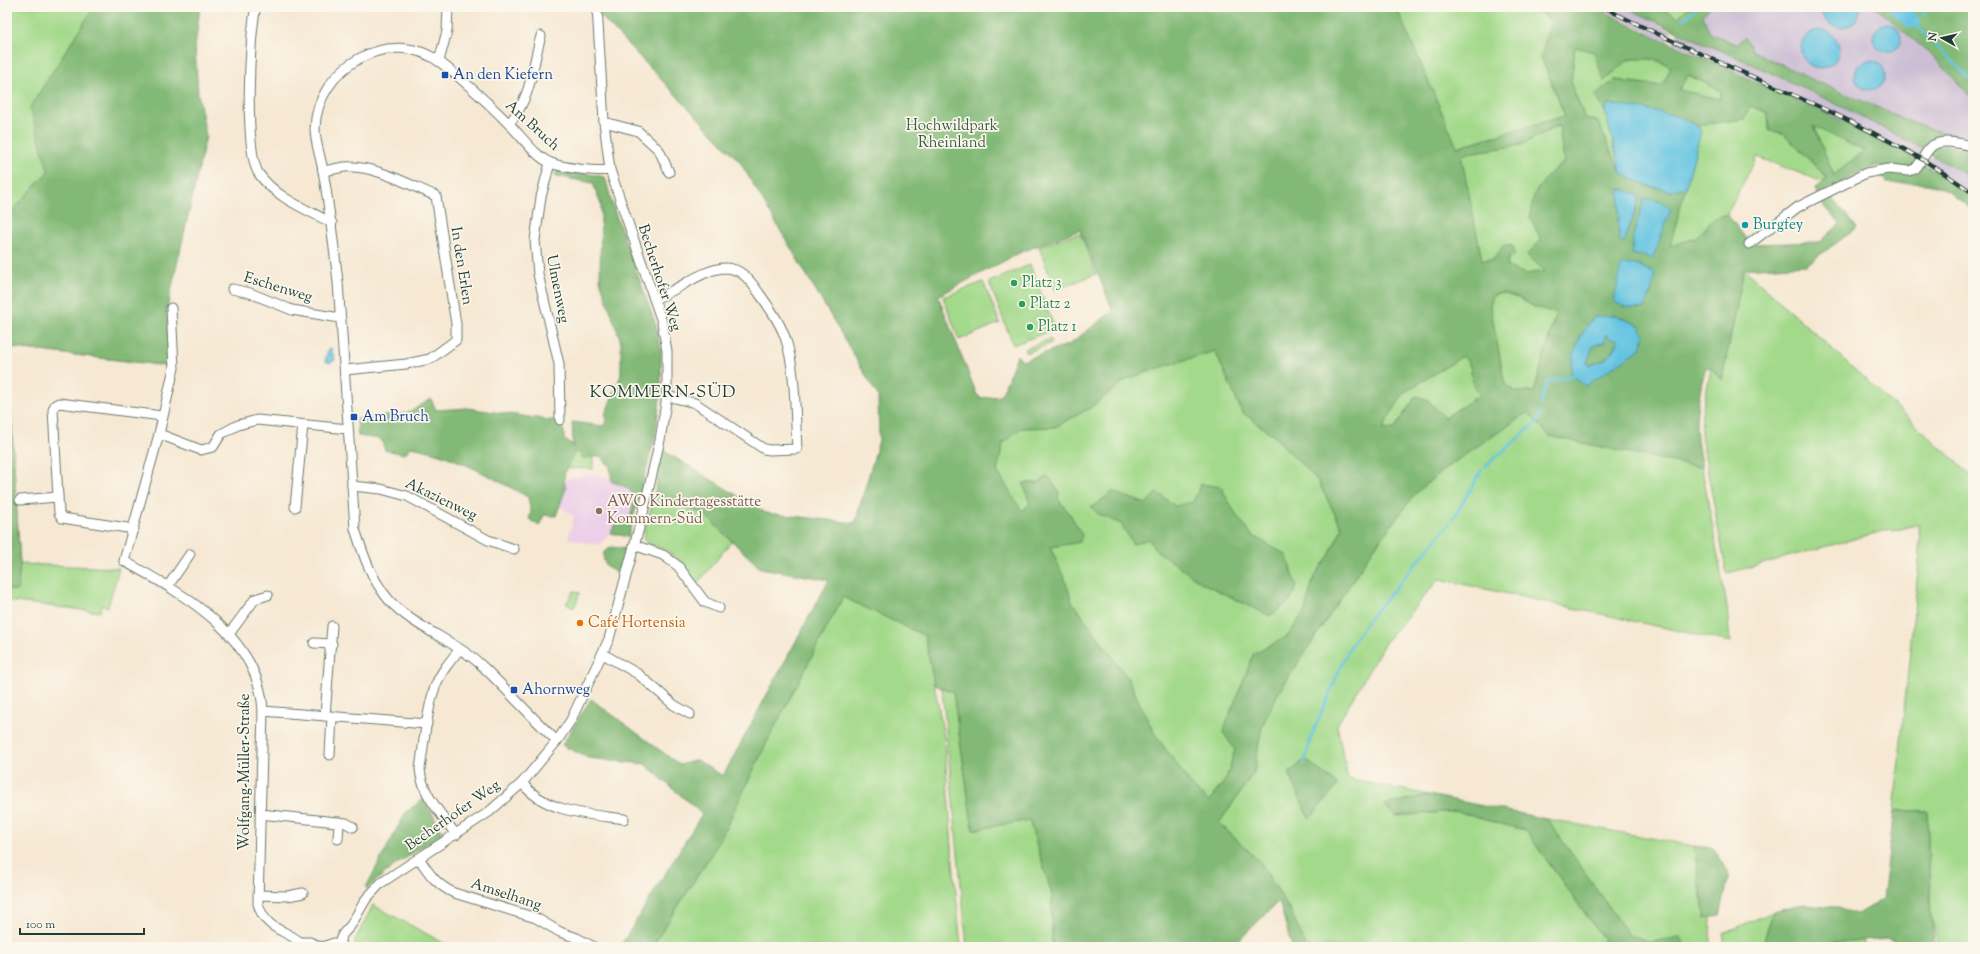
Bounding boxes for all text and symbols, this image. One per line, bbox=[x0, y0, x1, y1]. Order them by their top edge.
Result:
north arrow bbox=[1922, 18, 1962, 58]
text: N bbox=[1924, 31, 1942, 43]
place label: An den Kiefern bbox=[453, 65, 553, 86]
marker: An den Kiefern bbox=[440, 70, 450, 80]
street label: Am Bruch bbox=[500, 96, 564, 156]
park label: Hochwildpark Rheinland bbox=[906, 116, 998, 154]
place label: Burgfey bbox=[1753, 215, 1804, 236]
marker: Burgfey bbox=[1740, 220, 1750, 230]
street label: Becherhofer Weg bbox=[632, 222, 686, 334]
street label: In den Erlen bbox=[444, 225, 478, 307]
street label: Ulmenweg bbox=[540, 253, 574, 325]
street label: Eschenweg bbox=[241, 268, 315, 308]
place label: Platz 3 bbox=[1022, 273, 1061, 294]
marker: Platz 3 bbox=[1009, 278, 1019, 288]
place label: Platz 2 bbox=[1030, 294, 1070, 315]
marker: Platz 2 bbox=[1017, 299, 1027, 309]
place label: Platz 1 bbox=[1038, 317, 1077, 338]
marker: Platz 1 bbox=[1025, 322, 1035, 332]
district label: KOMMERN-SÜD bbox=[589, 381, 737, 405]
place label: Am Bruch bbox=[362, 407, 429, 428]
marker: Am Bruch bbox=[349, 412, 359, 422]
street label: Akazienweg bbox=[402, 474, 480, 526]
place label: AWO Kindertagesstätte Kommern-Süd bbox=[607, 492, 761, 530]
marker: AWO Kindertagesstätte Kommern-Süd bbox=[594, 506, 604, 516]
place label: Café Hortensia bbox=[588, 613, 686, 634]
marker: Café Hortensia bbox=[575, 618, 585, 628]
place label: Ahornweg bbox=[522, 680, 590, 701]
marker: Ahornweg bbox=[509, 685, 519, 695]
street label: Wolfgang-Müller-Straße bbox=[235, 693, 256, 851]
street label: Becherhofer Weg bbox=[401, 775, 505, 857]
street label: Amselhang bbox=[468, 874, 544, 916]
scale bar bbox=[20, 910, 144, 936]
text: 100 m bbox=[26, 916, 55, 934]

